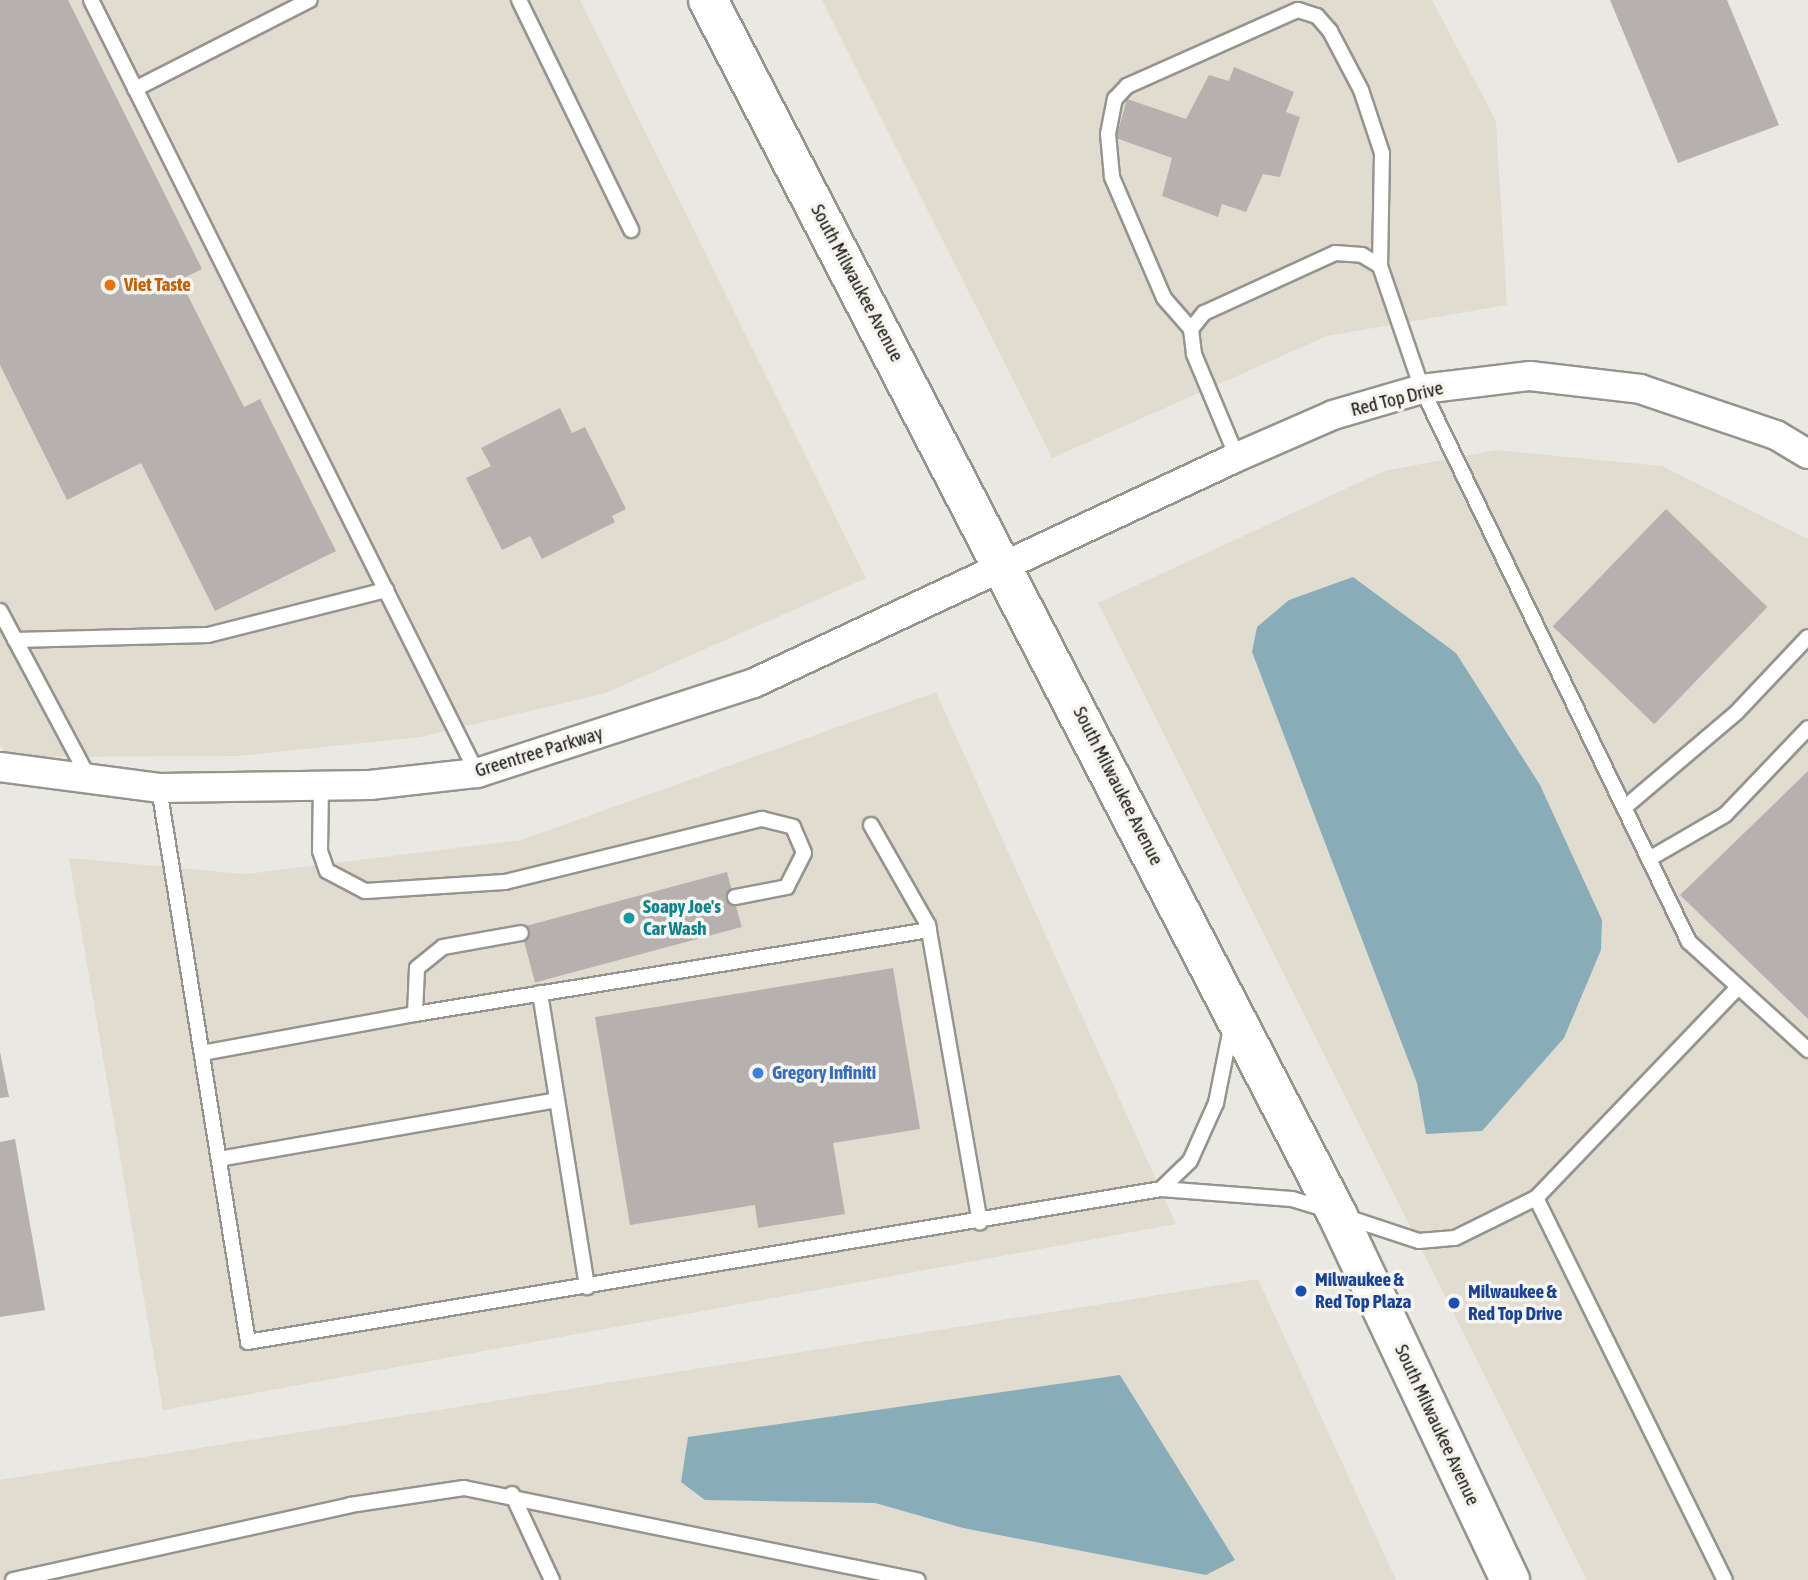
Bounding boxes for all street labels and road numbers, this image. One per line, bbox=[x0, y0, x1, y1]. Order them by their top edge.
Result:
street label: South Milwaukee Avenue bbox=[806, 200, 908, 366]
street label: Red Top Drive bbox=[1349, 377, 1445, 421]
street label: South Milwaukee Avenue bbox=[1068, 703, 1168, 869]
street label: Greentree Parkway bbox=[472, 722, 606, 782]
street label: South Milwaukee Avenue bbox=[1390, 1341, 1484, 1509]

